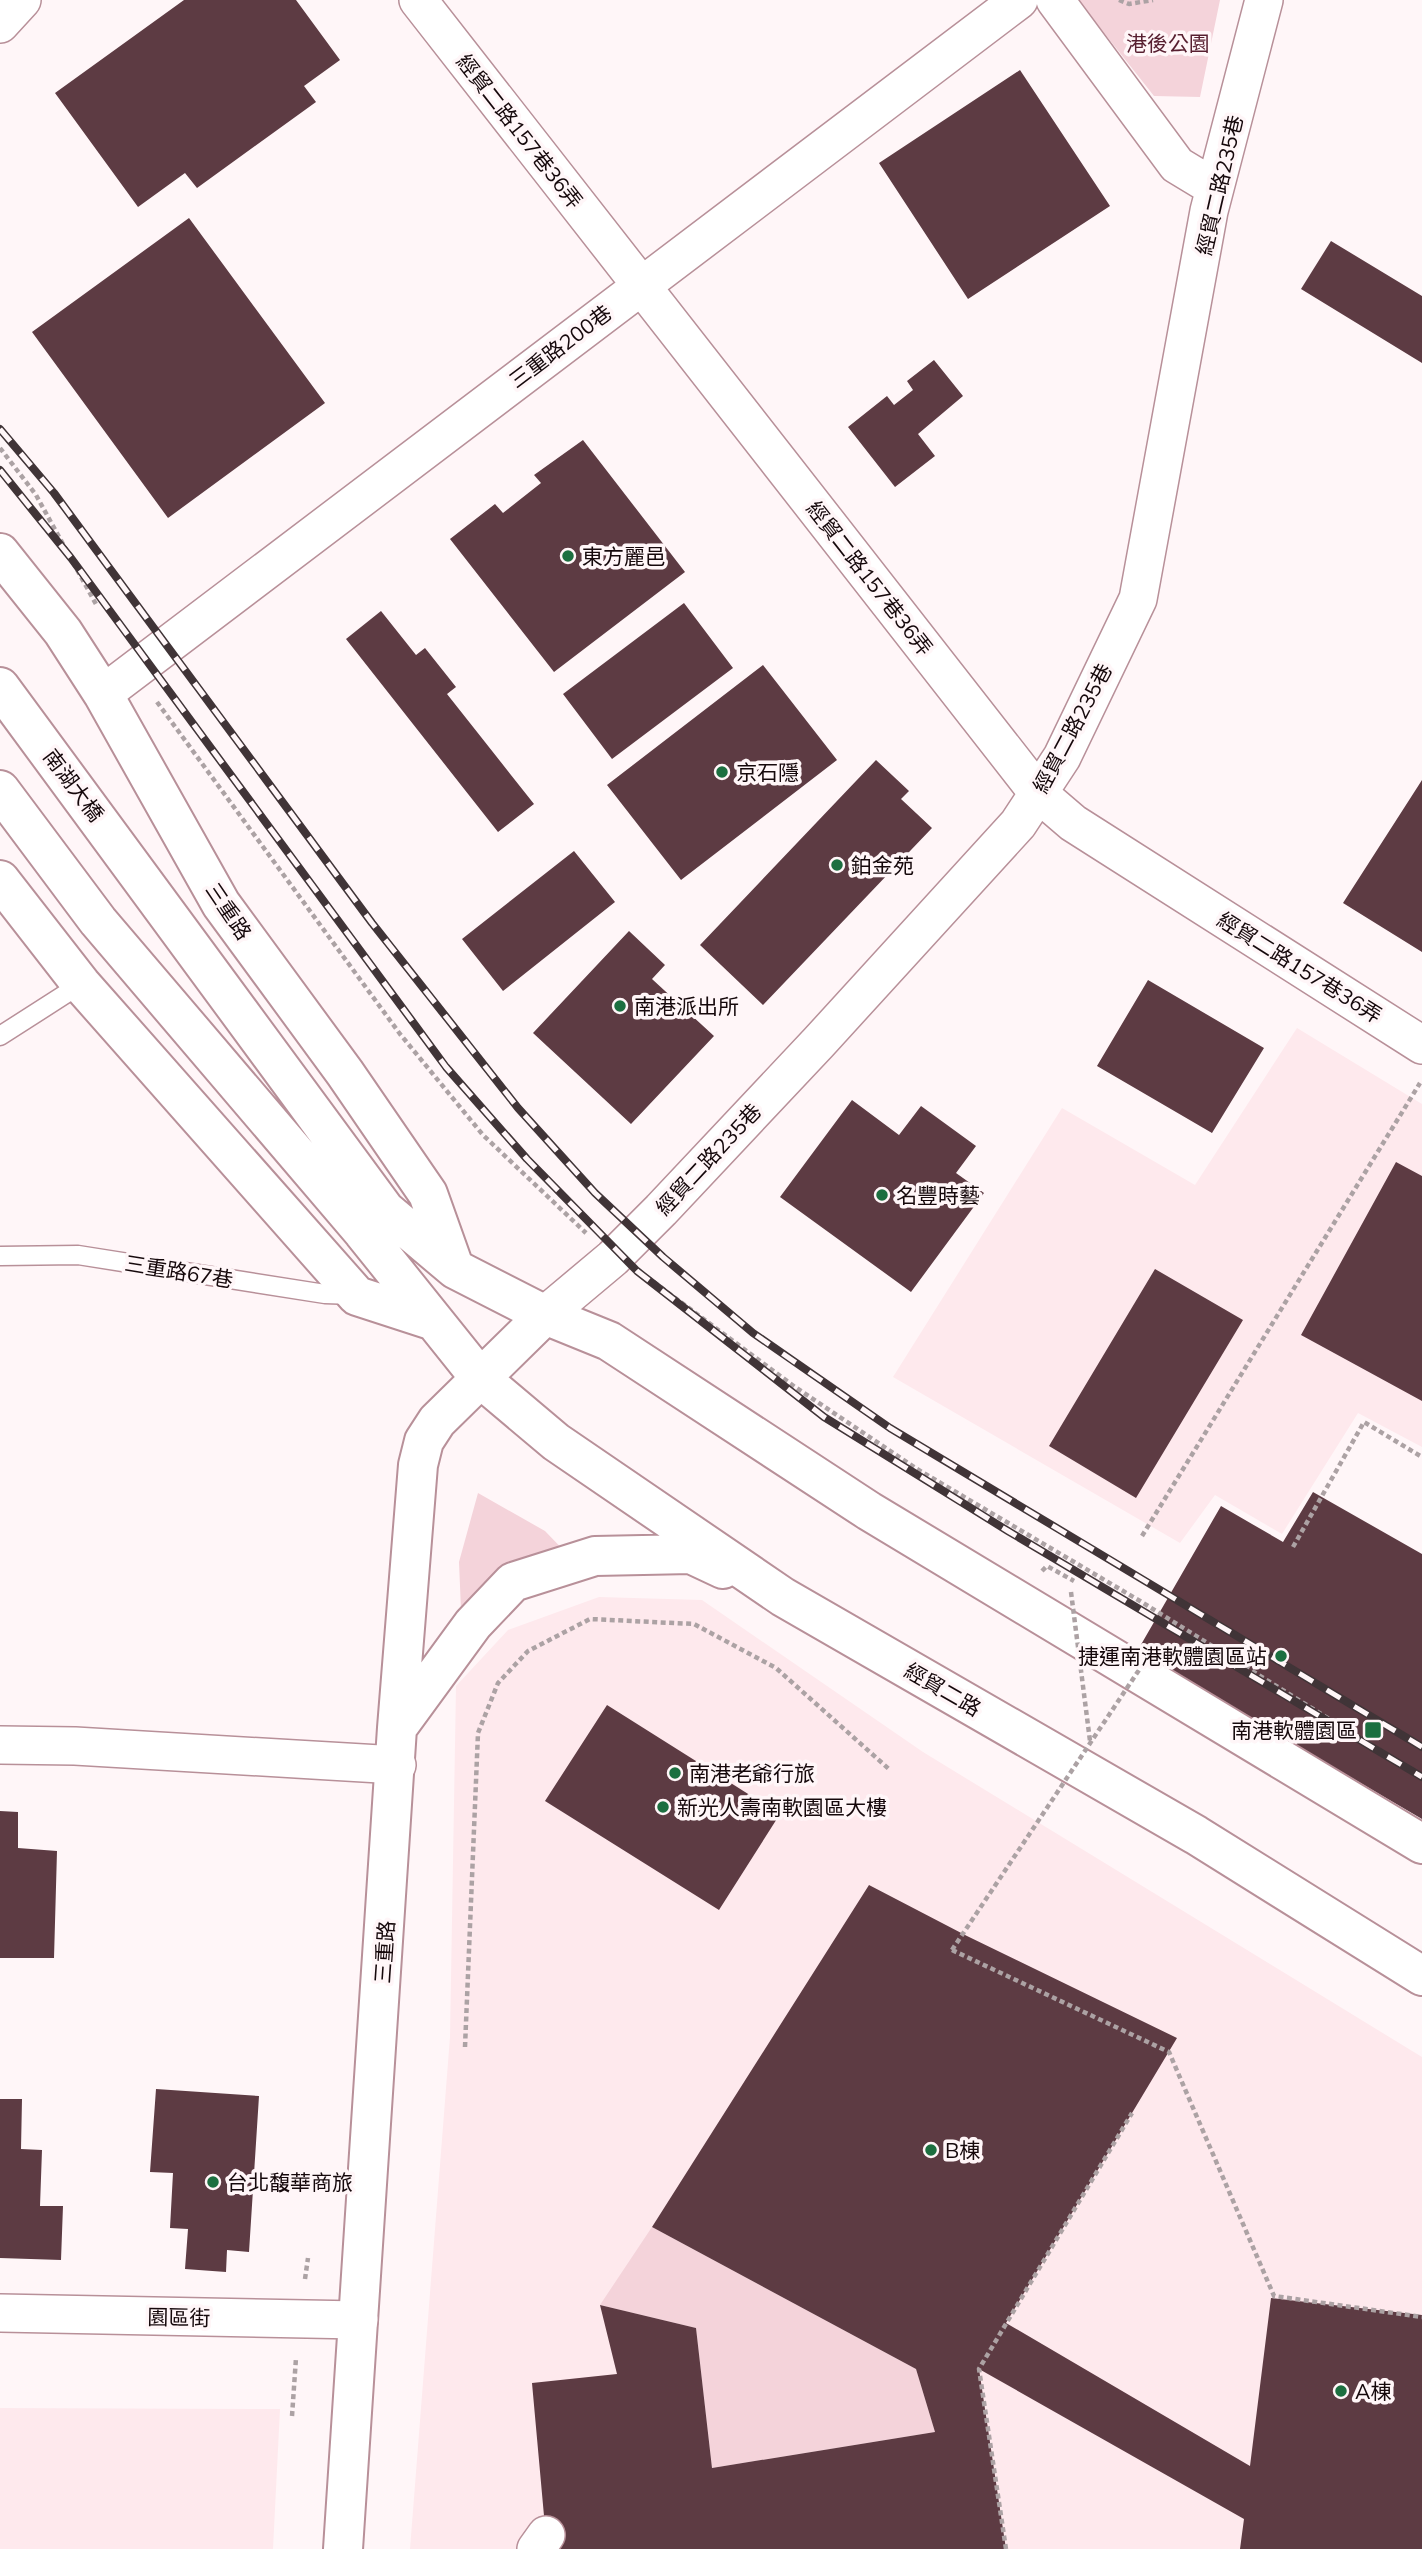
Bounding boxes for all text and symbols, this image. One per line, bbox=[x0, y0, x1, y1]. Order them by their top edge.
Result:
park label: 港後公園 bbox=[1126, 30, 1210, 56]
street label: 經貿二路157巷36弄 bbox=[452, 49, 588, 213]
street label: 經貿二路235巷 bbox=[1190, 112, 1248, 258]
street label: 三重路200巷 bbox=[504, 299, 616, 393]
street label: 經貿二路157巷36弄 bbox=[802, 496, 938, 660]
place label: 東方麗邑 bbox=[582, 543, 666, 569]
marker: 東方麗邑 bbox=[560, 548, 576, 564]
street label: 經貿二路235巷 bbox=[1027, 659, 1117, 797]
street label: 南湖大橋 bbox=[38, 744, 110, 826]
place label: 京石隱 bbox=[736, 759, 799, 785]
marker: 京石隱 bbox=[714, 764, 730, 780]
place label: 鉑金苑 bbox=[851, 852, 914, 878]
marker: 鉑金苑 bbox=[829, 857, 845, 873]
street label: 三重路 bbox=[201, 878, 257, 944]
street label: 經貿二路157巷36弄 bbox=[1213, 906, 1387, 1028]
place label: 南港派出所 bbox=[634, 993, 739, 1019]
marker: 南港派出所 bbox=[612, 998, 628, 1014]
street label: 經貿二路235巷 bbox=[650, 1098, 766, 1220]
place label: 名豐時藝 bbox=[896, 1182, 980, 1208]
marker: 名豐時藝 bbox=[874, 1187, 890, 1203]
street label: 三重路67巷 bbox=[123, 1250, 235, 1292]
place label: 捷運南港軟體園區站 bbox=[1078, 1643, 1267, 1669]
marker: 捷運南港軟體園區站 bbox=[1273, 1648, 1289, 1664]
street label: 經貿二路 bbox=[900, 1657, 986, 1721]
place label: 南港軟體園區 bbox=[1231, 1717, 1357, 1743]
marker: 南港軟體園區 bbox=[1363, 1720, 1383, 1740]
place label: 南港老爺行旅 bbox=[689, 1760, 815, 1786]
marker: 南港老爺行旅 bbox=[667, 1765, 683, 1781]
place label: 新光人壽南軟園區大樓 bbox=[677, 1794, 887, 1820]
marker: 新光人壽南軟園區大樓 bbox=[655, 1799, 671, 1815]
street label: 三重路 bbox=[369, 1920, 399, 1984]
place label: B棟 bbox=[945, 2137, 980, 2163]
marker: B棟 bbox=[923, 2142, 939, 2158]
place label: 台北馥華商旅 bbox=[227, 2169, 353, 2195]
marker: 台北馥華商旅 bbox=[205, 2174, 221, 2190]
street label: 園區街 bbox=[147, 2303, 211, 2331]
place label: A棟 bbox=[1355, 2378, 1391, 2404]
marker: A棟 bbox=[1333, 2383, 1349, 2399]

